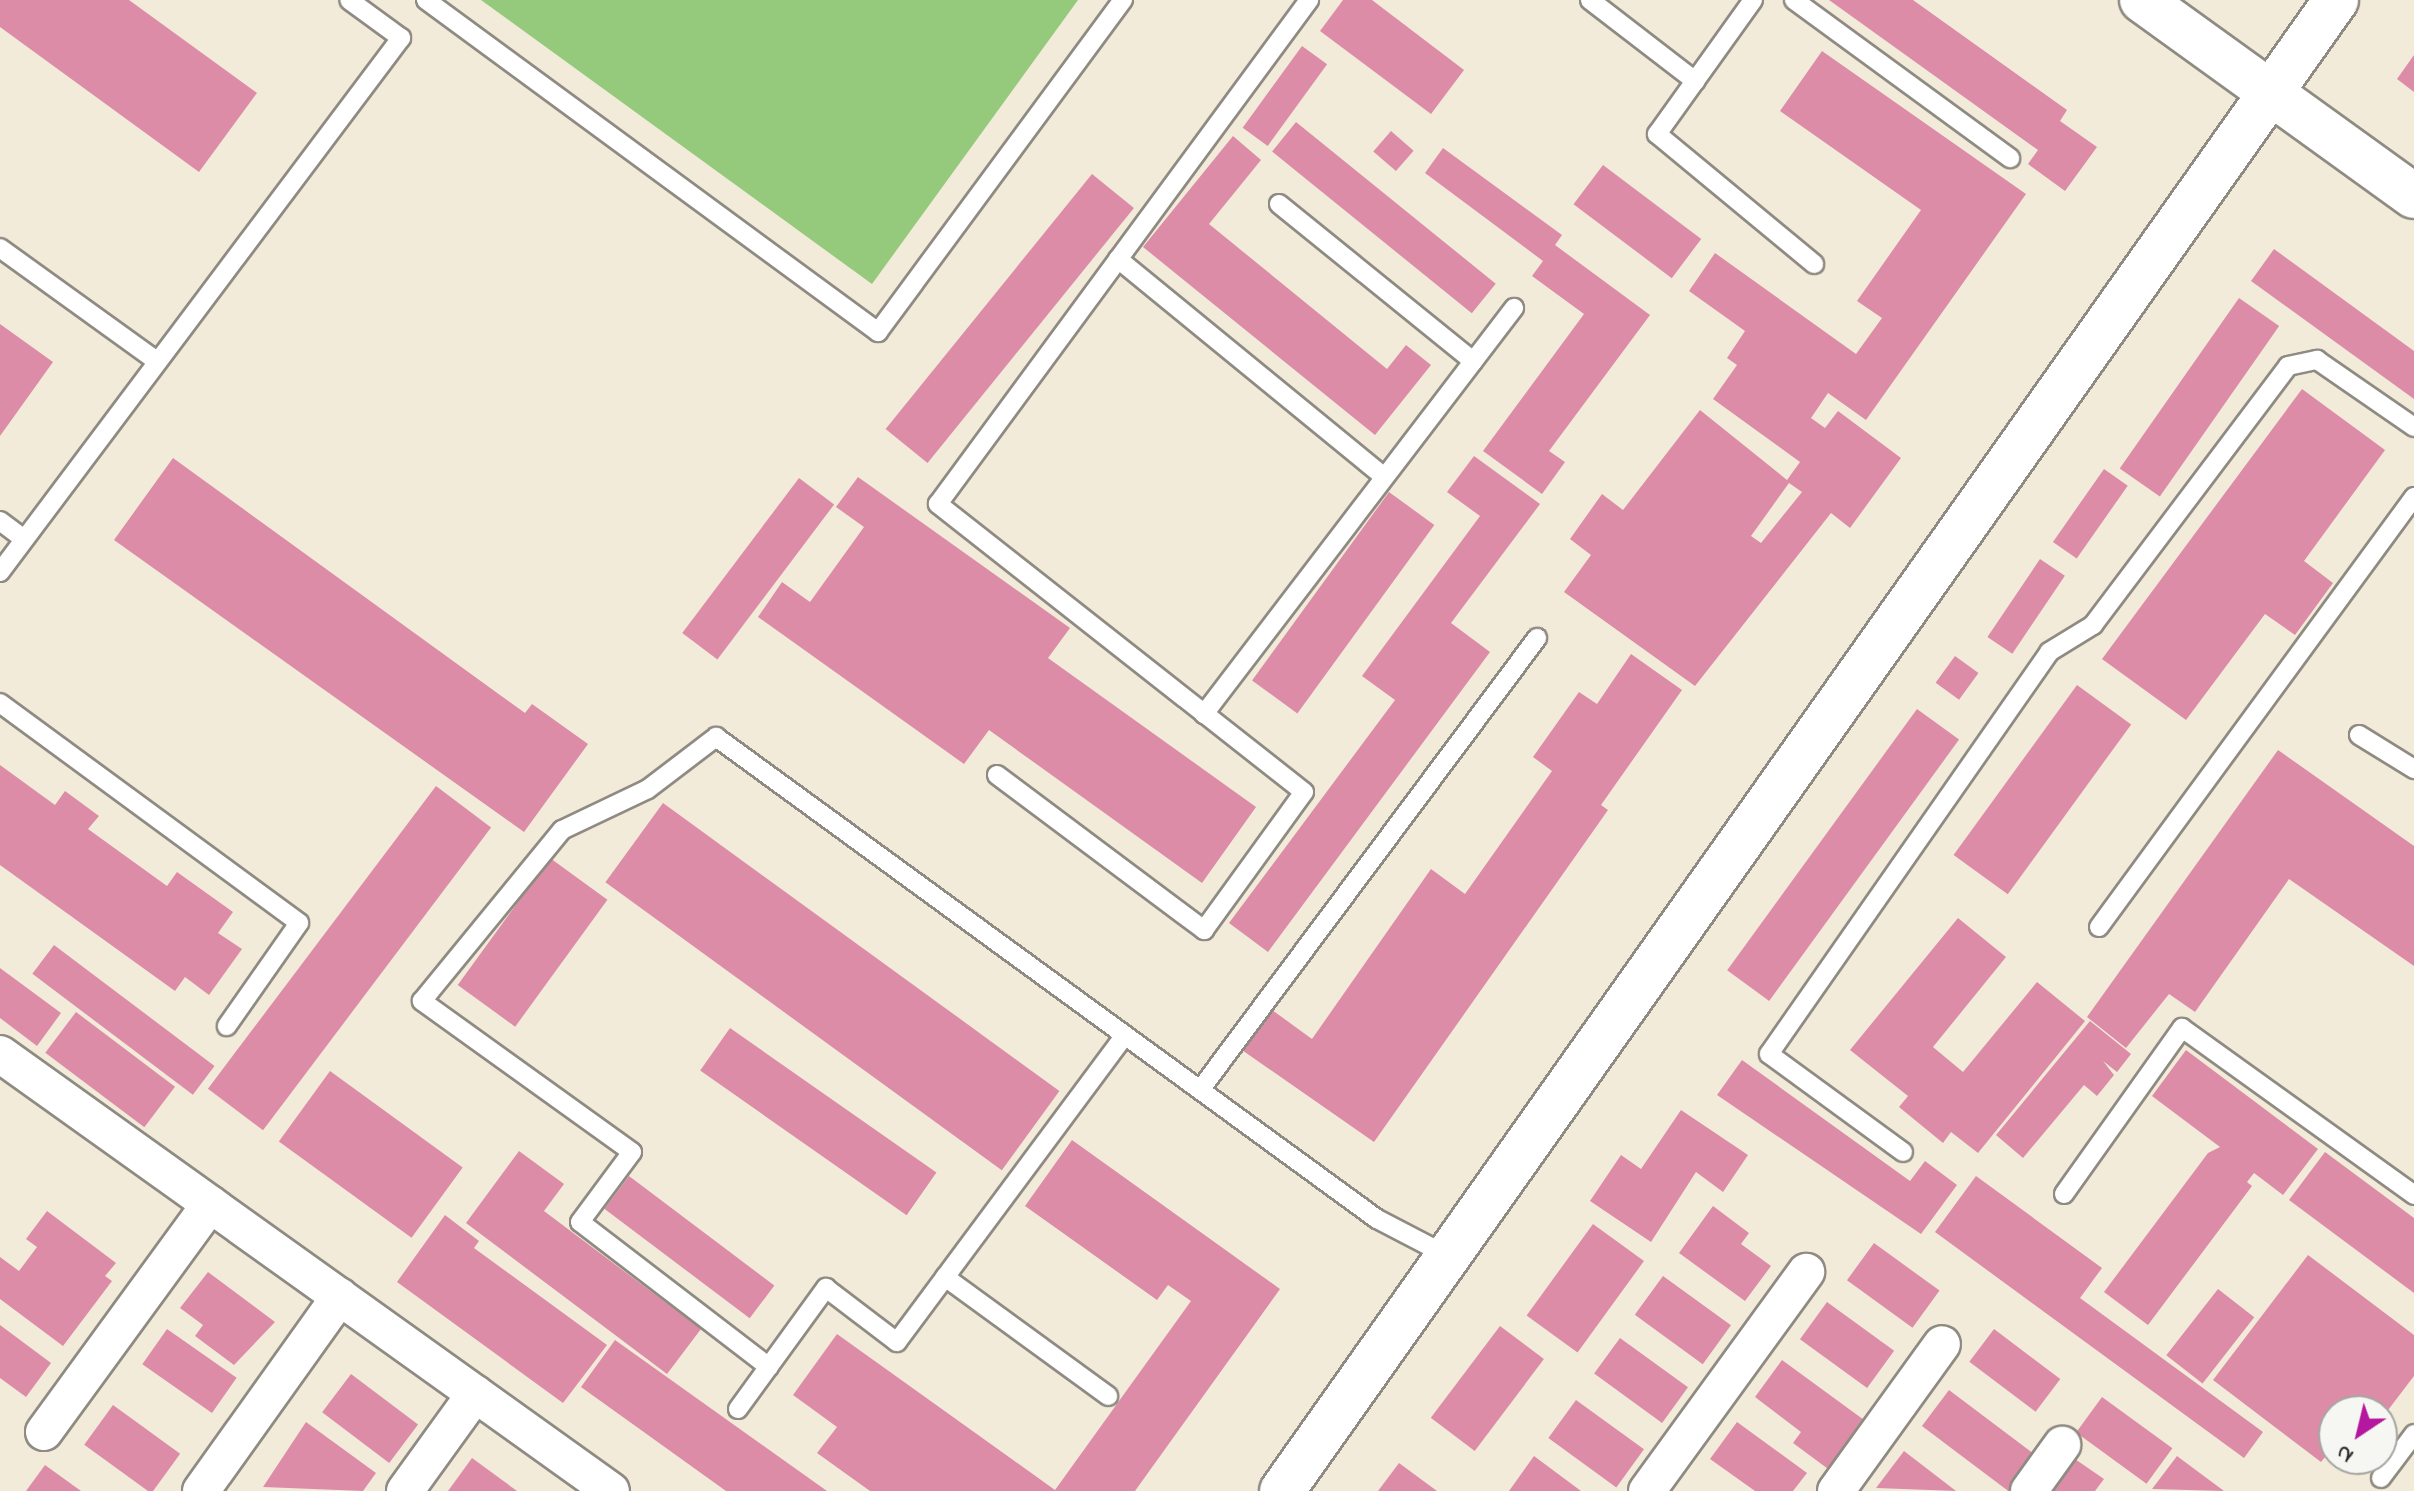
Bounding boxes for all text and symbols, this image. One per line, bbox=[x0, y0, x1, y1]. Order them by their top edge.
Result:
north arrow bbox=[2318, 1395, 2398, 1475]
text: N bbox=[2330, 1436, 2361, 1470]

